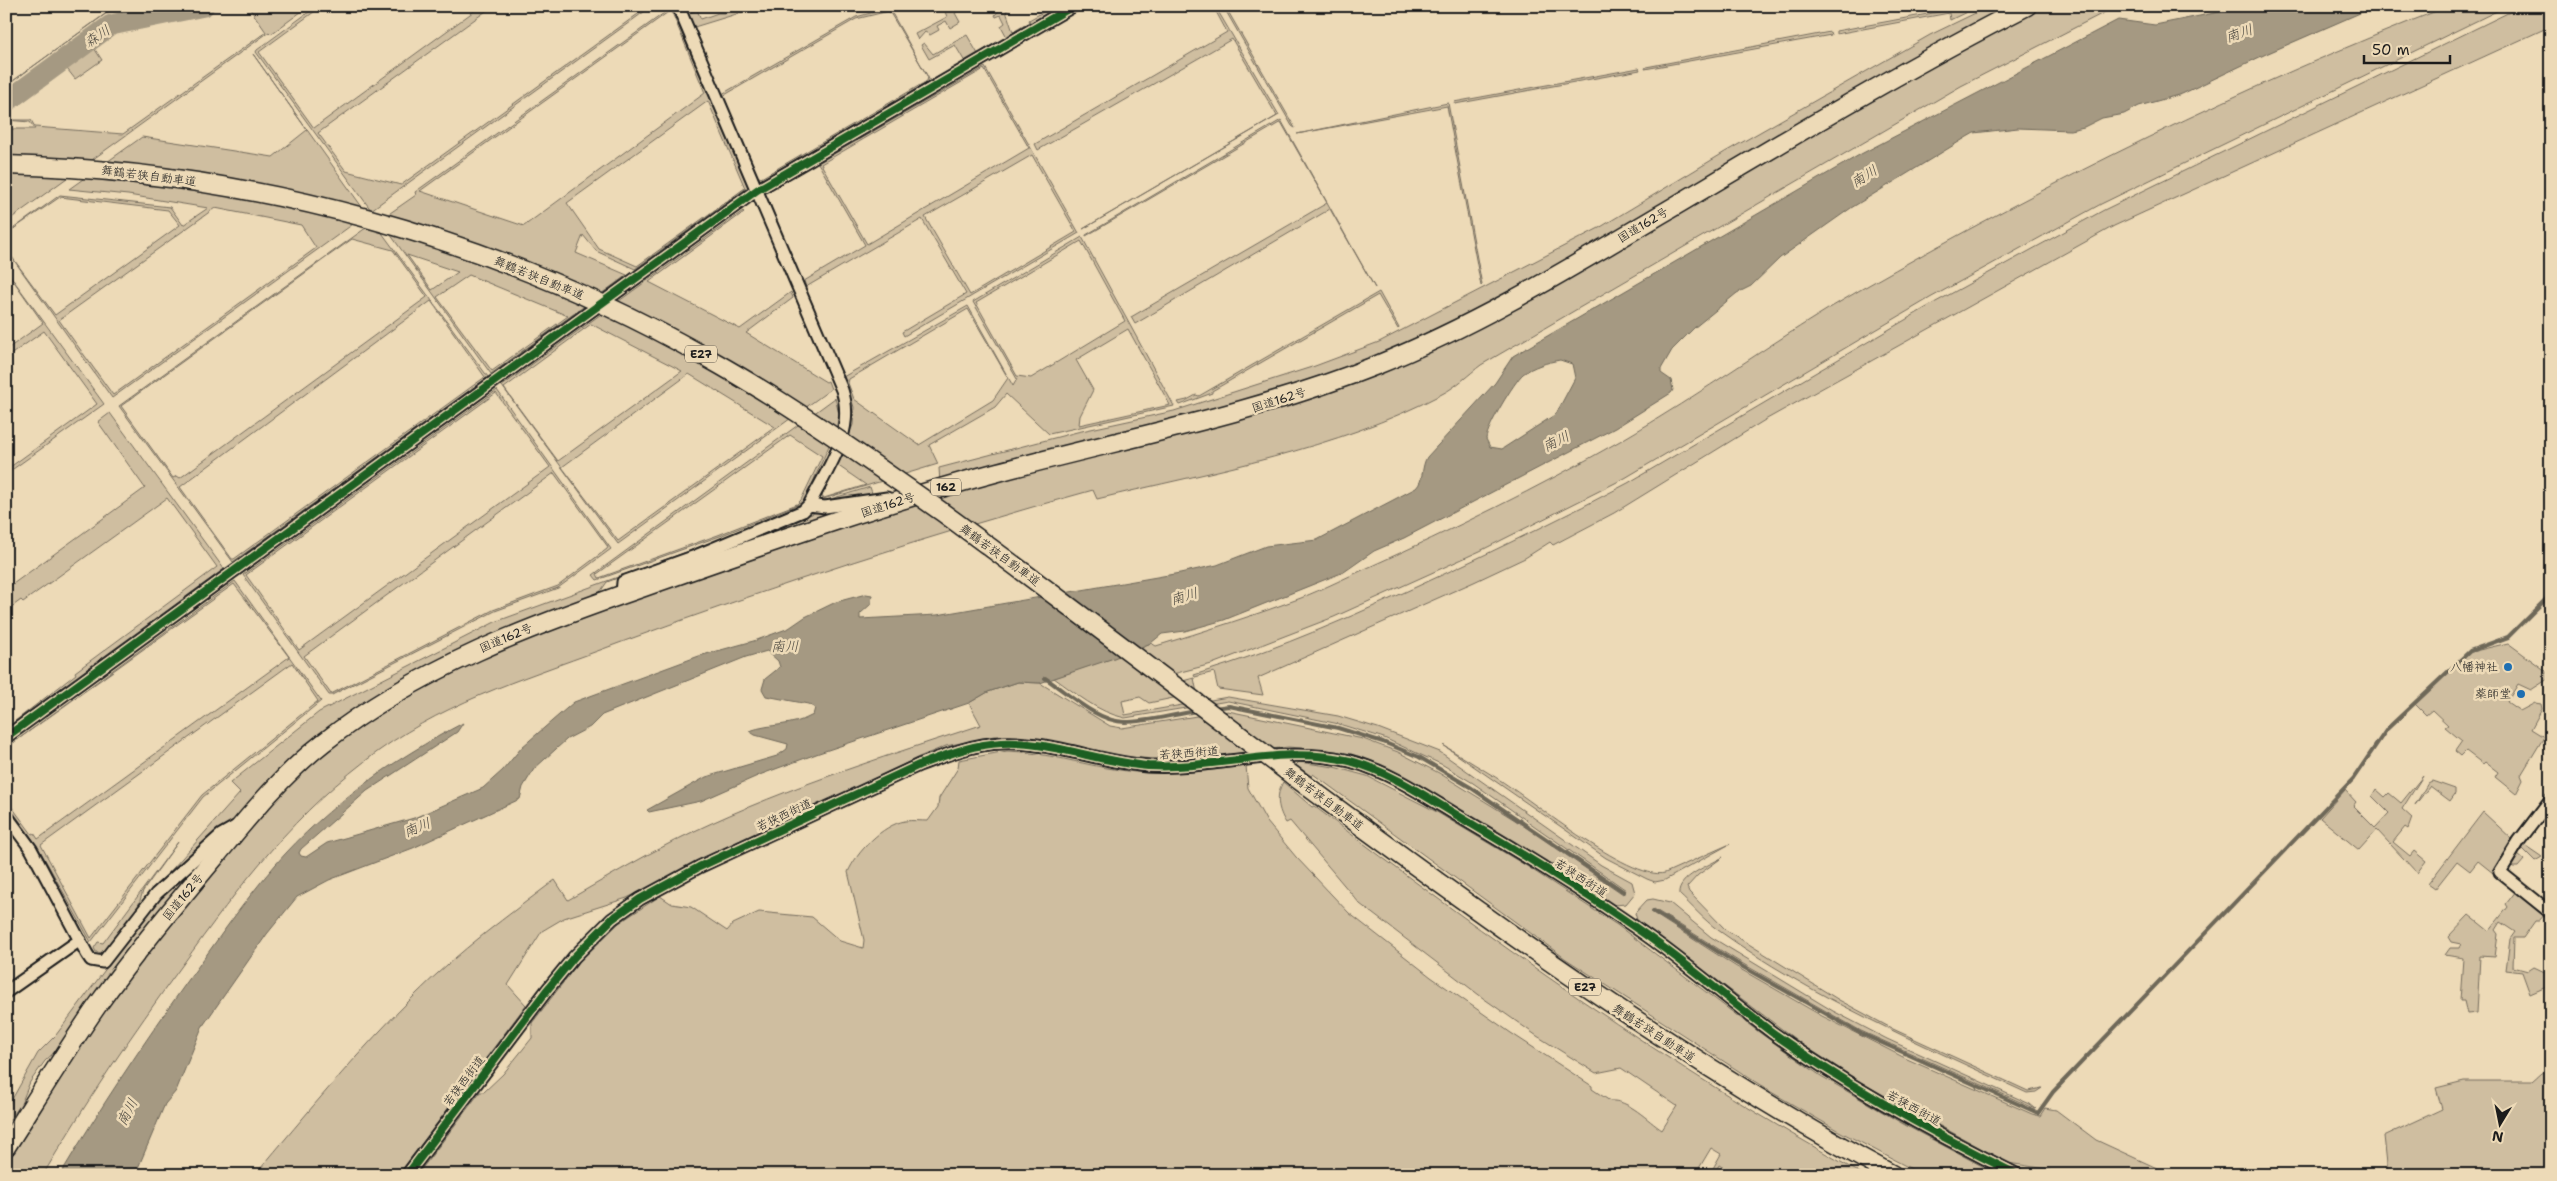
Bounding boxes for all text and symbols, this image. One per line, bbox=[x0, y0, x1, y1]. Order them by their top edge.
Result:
water label: 南川 bbox=[2223, 20, 2255, 46]
water label: 森川 bbox=[80, 21, 114, 51]
scale bar bbox=[2364, 32, 2451, 64]
text: 50 m bbox=[2372, 40, 2410, 60]
water label: 南川 bbox=[1847, 161, 1881, 191]
street label: 舞鶴若狭自動車道 bbox=[100, 162, 198, 190]
street label: 国道162号 bbox=[1615, 204, 1671, 246]
street label: 舞鶴若狭自動車道 bbox=[491, 253, 587, 303]
road number: E27 bbox=[685, 346, 717, 362]
street label: 国道162号 bbox=[1250, 384, 1308, 416]
water label: 南川 bbox=[1539, 427, 1573, 455]
road number: 162 bbox=[931, 478, 961, 496]
street label: 国道162号 bbox=[859, 489, 917, 521]
street label: 舞鶴若狭自動車道 bbox=[956, 520, 1044, 590]
water label: 南川 bbox=[1168, 583, 1200, 609]
street label: 国道162号 bbox=[477, 620, 535, 656]
water label: 南川 bbox=[771, 637, 799, 655]
place label: 八幡神社 bbox=[2450, 659, 2498, 675]
marker: 八幡神社 bbox=[2502, 661, 2514, 673]
place label: 薬師堂 bbox=[2475, 686, 2511, 702]
marker: 薬師堂 bbox=[2515, 688, 2527, 700]
street label: 若狭西街道 bbox=[1159, 743, 1219, 763]
street label: 舞鶴若狭自動車道 bbox=[1281, 764, 1367, 834]
street label: 若狭西街道 bbox=[753, 795, 815, 835]
water label: 南川 bbox=[401, 813, 433, 841]
street label: 若狭西街道 bbox=[1551, 855, 1611, 901]
street label: 国道162号 bbox=[159, 870, 207, 924]
road number: E27 bbox=[1569, 979, 1601, 996]
street label: 舞鶴若狭自動車道 bbox=[1609, 1000, 1699, 1066]
street label: 若狭西街道 bbox=[440, 1052, 488, 1110]
street label: 若狭西街道 bbox=[1884, 1086, 1944, 1130]
water label: 南川 bbox=[113, 1095, 141, 1129]
north arrow bbox=[2474, 1098, 2524, 1148]
text: N bbox=[2491, 1127, 2505, 1147]

